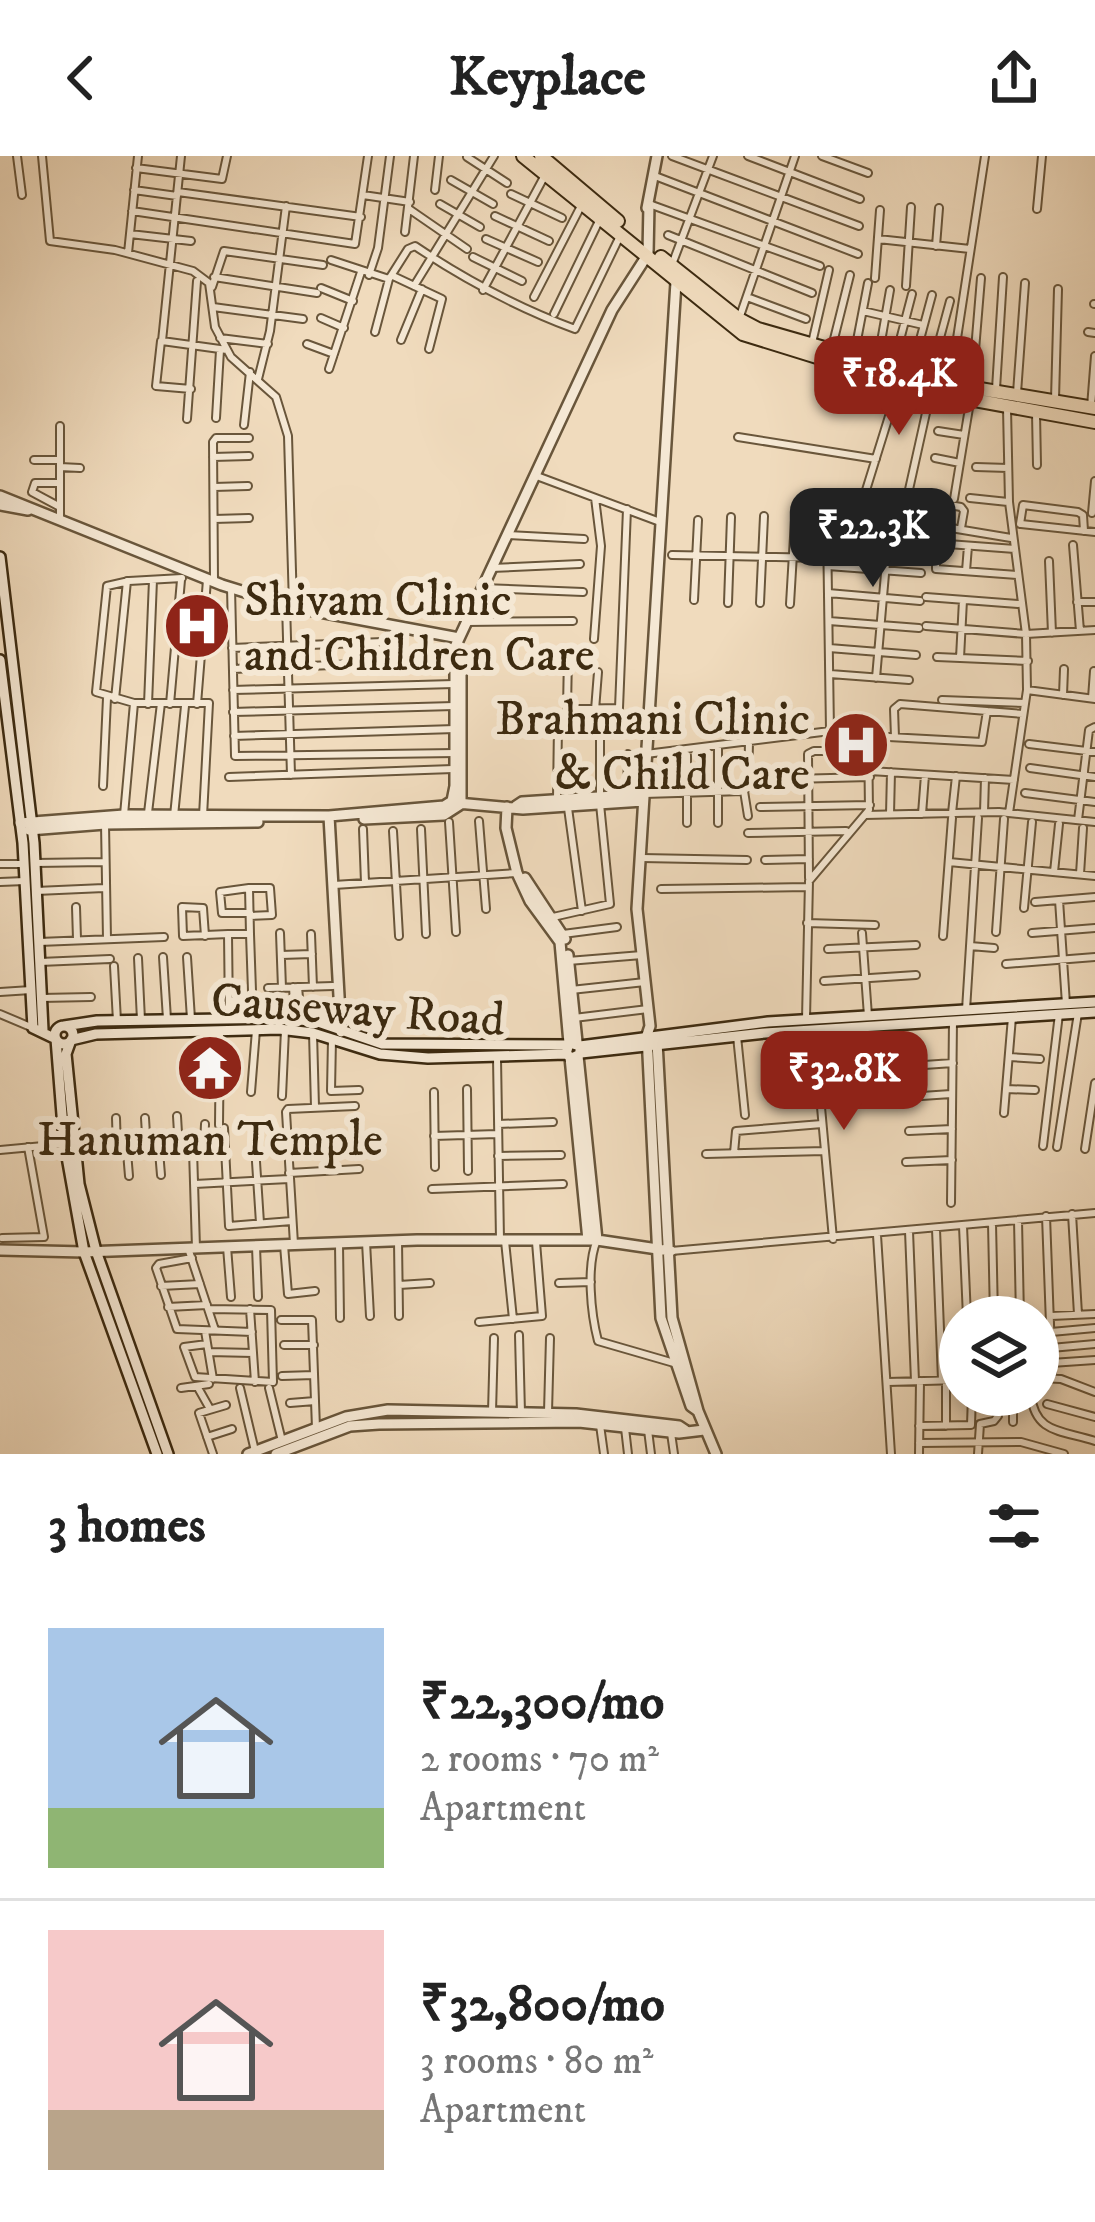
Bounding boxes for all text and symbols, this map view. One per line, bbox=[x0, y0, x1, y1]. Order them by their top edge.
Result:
icon: back bbox=[48, 45, 114, 111]
text: Keyplace bbox=[449, 45, 646, 112]
icon: share bbox=[981, 45, 1047, 111]
pin: ₹18.4K bbox=[801, 336, 997, 438]
text: ₹18.4K bbox=[841, 350, 957, 399]
pin: ₹22.3K bbox=[775, 488, 971, 590]
text: ₹22.3K bbox=[817, 502, 929, 551]
place label: Shivam Clinic and Children Care bbox=[244, 571, 595, 686]
hospital icon: Shivam Clinic and Children Care bbox=[162, 591, 232, 661]
place label: Brahmani Clinic & Child Care bbox=[495, 690, 810, 805]
hospital icon: Brahmani Clinic & Child Care bbox=[821, 710, 891, 780]
street label: Causeway Road bbox=[209, 971, 507, 1051]
pin: ₹32.8K bbox=[746, 1031, 942, 1133]
temple icon: Hanuman Temple bbox=[175, 1033, 245, 1103]
text: ₹32.8K bbox=[788, 1045, 900, 1094]
place label: Hanuman Temple bbox=[37, 1111, 383, 1171]
map controls bbox=[939, 1296, 1059, 1416]
button: layers bbox=[939, 1296, 1059, 1416]
icon: filters bbox=[981, 1493, 1047, 1559]
text: 3 homes bbox=[48, 1494, 206, 1558]
text: ₹22,300/mo bbox=[420, 1671, 664, 1735]
icon: home bbox=[144, 1676, 288, 1820]
text: 2 rooms · 70 m² bbox=[420, 1735, 659, 1784]
text: Apartment bbox=[420, 1784, 586, 1833]
text: ₹32,800/mo bbox=[420, 1973, 665, 2037]
icon: home bbox=[144, 1978, 288, 2122]
text: 3 rooms · 80 m² bbox=[420, 2037, 653, 2086]
text: Apartment bbox=[420, 2086, 586, 2135]

